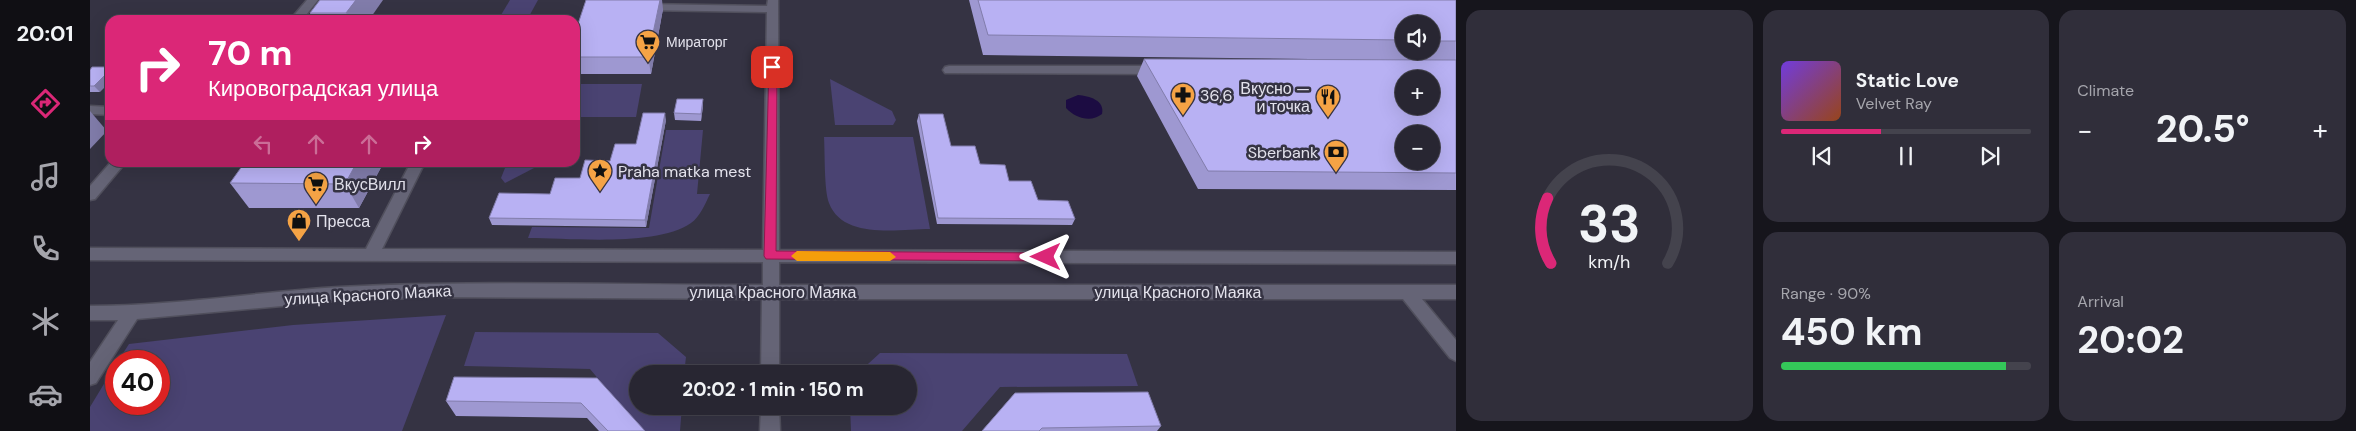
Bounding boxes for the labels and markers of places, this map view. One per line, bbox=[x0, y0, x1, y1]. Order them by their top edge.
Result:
supermarket icon: Мираторг bbox=[635, 29, 661, 63]
place label: Мираторг bbox=[666, 33, 728, 51]
pin bbox=[751, 46, 793, 88]
place label: Вкусно — и точка bbox=[1240, 78, 1310, 117]
pharmacy icon: 36,6 bbox=[1170, 82, 1196, 116]
restaurant icon: Вкусно — и точка bbox=[1315, 84, 1341, 118]
place label: 36,6 bbox=[1200, 85, 1232, 106]
bank icon: Sberbank bbox=[1323, 139, 1349, 173]
place label: Sberbank bbox=[1248, 142, 1318, 163]
place icon: Praha matka mest bbox=[587, 158, 613, 192]
place label: Praha matka mest bbox=[618, 161, 751, 182]
supermarket icon: ВкусВилл bbox=[303, 171, 329, 205]
place label: ВкусВилл bbox=[334, 174, 406, 195]
shop icon: Пресса bbox=[286, 208, 312, 242]
place label: Пресса bbox=[316, 211, 370, 232]

